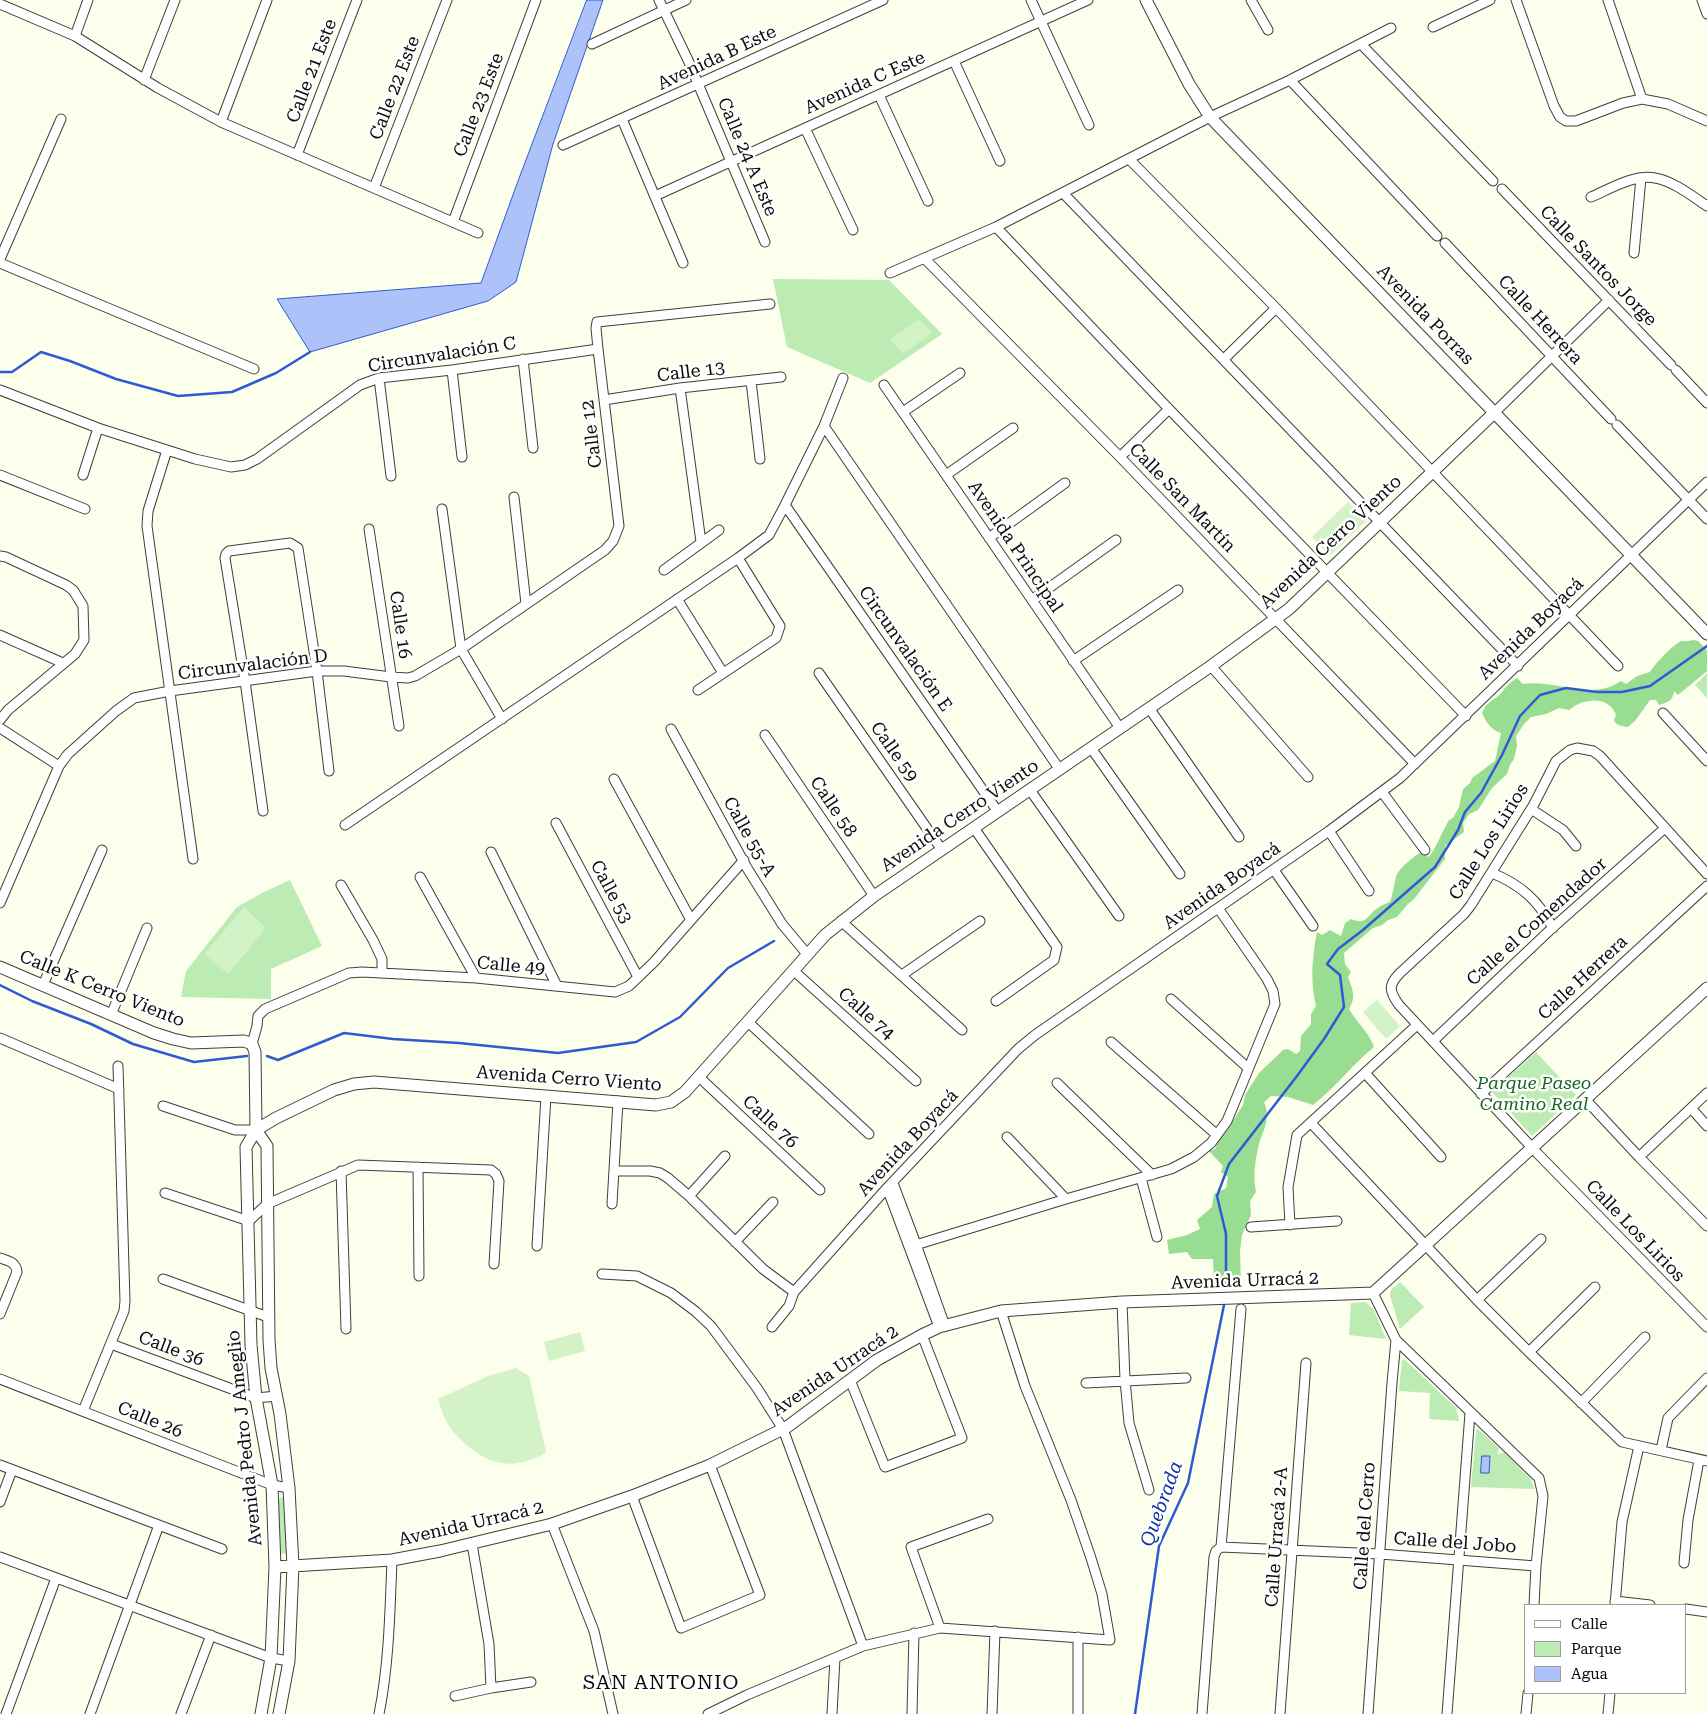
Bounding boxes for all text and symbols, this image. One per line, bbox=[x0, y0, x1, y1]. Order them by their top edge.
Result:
street label: Calle 21 Este bbox=[282, 16, 342, 126]
street label: Avenida B Este bbox=[654, 21, 780, 95]
street label: Calle 22 Este bbox=[365, 33, 425, 143]
street label: Avenida C Este bbox=[802, 47, 928, 119]
street label: Calle 23 Este bbox=[449, 50, 509, 160]
street label: Calle 24 A Este bbox=[712, 94, 782, 220]
street label: Calle Santos Jorge bbox=[1535, 201, 1661, 331]
street label: Avenida Porras bbox=[1372, 261, 1478, 369]
street label: Calle Herrera bbox=[1493, 271, 1587, 369]
street label: Circunvalación C bbox=[366, 333, 518, 377]
street label: Calle 13 bbox=[656, 357, 726, 387]
street label: Calle 12 bbox=[577, 399, 607, 469]
street label: Calle San Martín bbox=[1124, 439, 1240, 557]
street label: Avenida Cerro Viento bbox=[1256, 471, 1406, 613]
street label: Avenida Principal bbox=[963, 477, 1067, 617]
street label: Avenida Boyacá bbox=[1474, 573, 1588, 685]
street label: Circunvalación E bbox=[854, 582, 956, 716]
street label: Calle 16 bbox=[385, 590, 415, 660]
street label: Circunvalación D bbox=[177, 645, 329, 685]
street label: Calle 59 bbox=[866, 718, 922, 786]
street label: Avenida Cerro Viento bbox=[877, 755, 1043, 877]
street label: Calle 58 bbox=[805, 773, 861, 841]
street label: Calle Los Lirios bbox=[1445, 780, 1533, 904]
street label: Calle 55-A bbox=[718, 793, 780, 881]
street label: Avenida Boyacá bbox=[1159, 838, 1285, 934]
street label: Calle el Comendador bbox=[1462, 853, 1612, 991]
street label: Calle 53 bbox=[585, 857, 637, 927]
street label: Calle Herrera bbox=[1534, 931, 1632, 1025]
street label: Calle K Cerro Viento bbox=[16, 946, 188, 1032]
street label: Calle 49 bbox=[476, 952, 546, 980]
street label: Calle 74 bbox=[833, 983, 899, 1045]
street label: Avenida Cerro Viento bbox=[476, 1062, 662, 1096]
park label: Parque Paseo Camino Real bbox=[1477, 1073, 1591, 1116]
street label: Avenida Boyacá bbox=[853, 1085, 963, 1201]
street label: Calle 76 bbox=[738, 1091, 802, 1153]
street label: Calle Los Lirios bbox=[1581, 1176, 1689, 1286]
street label: Avenida Urracá 2 bbox=[1171, 1268, 1319, 1294]
street label: Avenida Urracá 2 bbox=[768, 1321, 902, 1421]
street label: Calle 36 bbox=[135, 1327, 207, 1371]
street label: Avenida Pedro J Ameglio bbox=[223, 1329, 267, 1547]
street label: Calle 26 bbox=[114, 1397, 186, 1443]
water label: Quebrada bbox=[1136, 1458, 1188, 1550]
street label: Calle del Cerro bbox=[1350, 1461, 1380, 1591]
street label: Calle Urracá 2-A bbox=[1261, 1466, 1293, 1608]
street label: Avenida Urracá 2 bbox=[397, 1497, 545, 1551]
street label: Calle del Jobo bbox=[1393, 1528, 1517, 1558]
legend bbox=[1524, 1604, 1687, 1694]
text: Calle bbox=[1571, 1615, 1607, 1633]
text: Parque bbox=[1571, 1640, 1622, 1658]
text: Agua bbox=[1571, 1665, 1608, 1683]
district label: SAN ANTONIO bbox=[581, 1671, 741, 1695]

